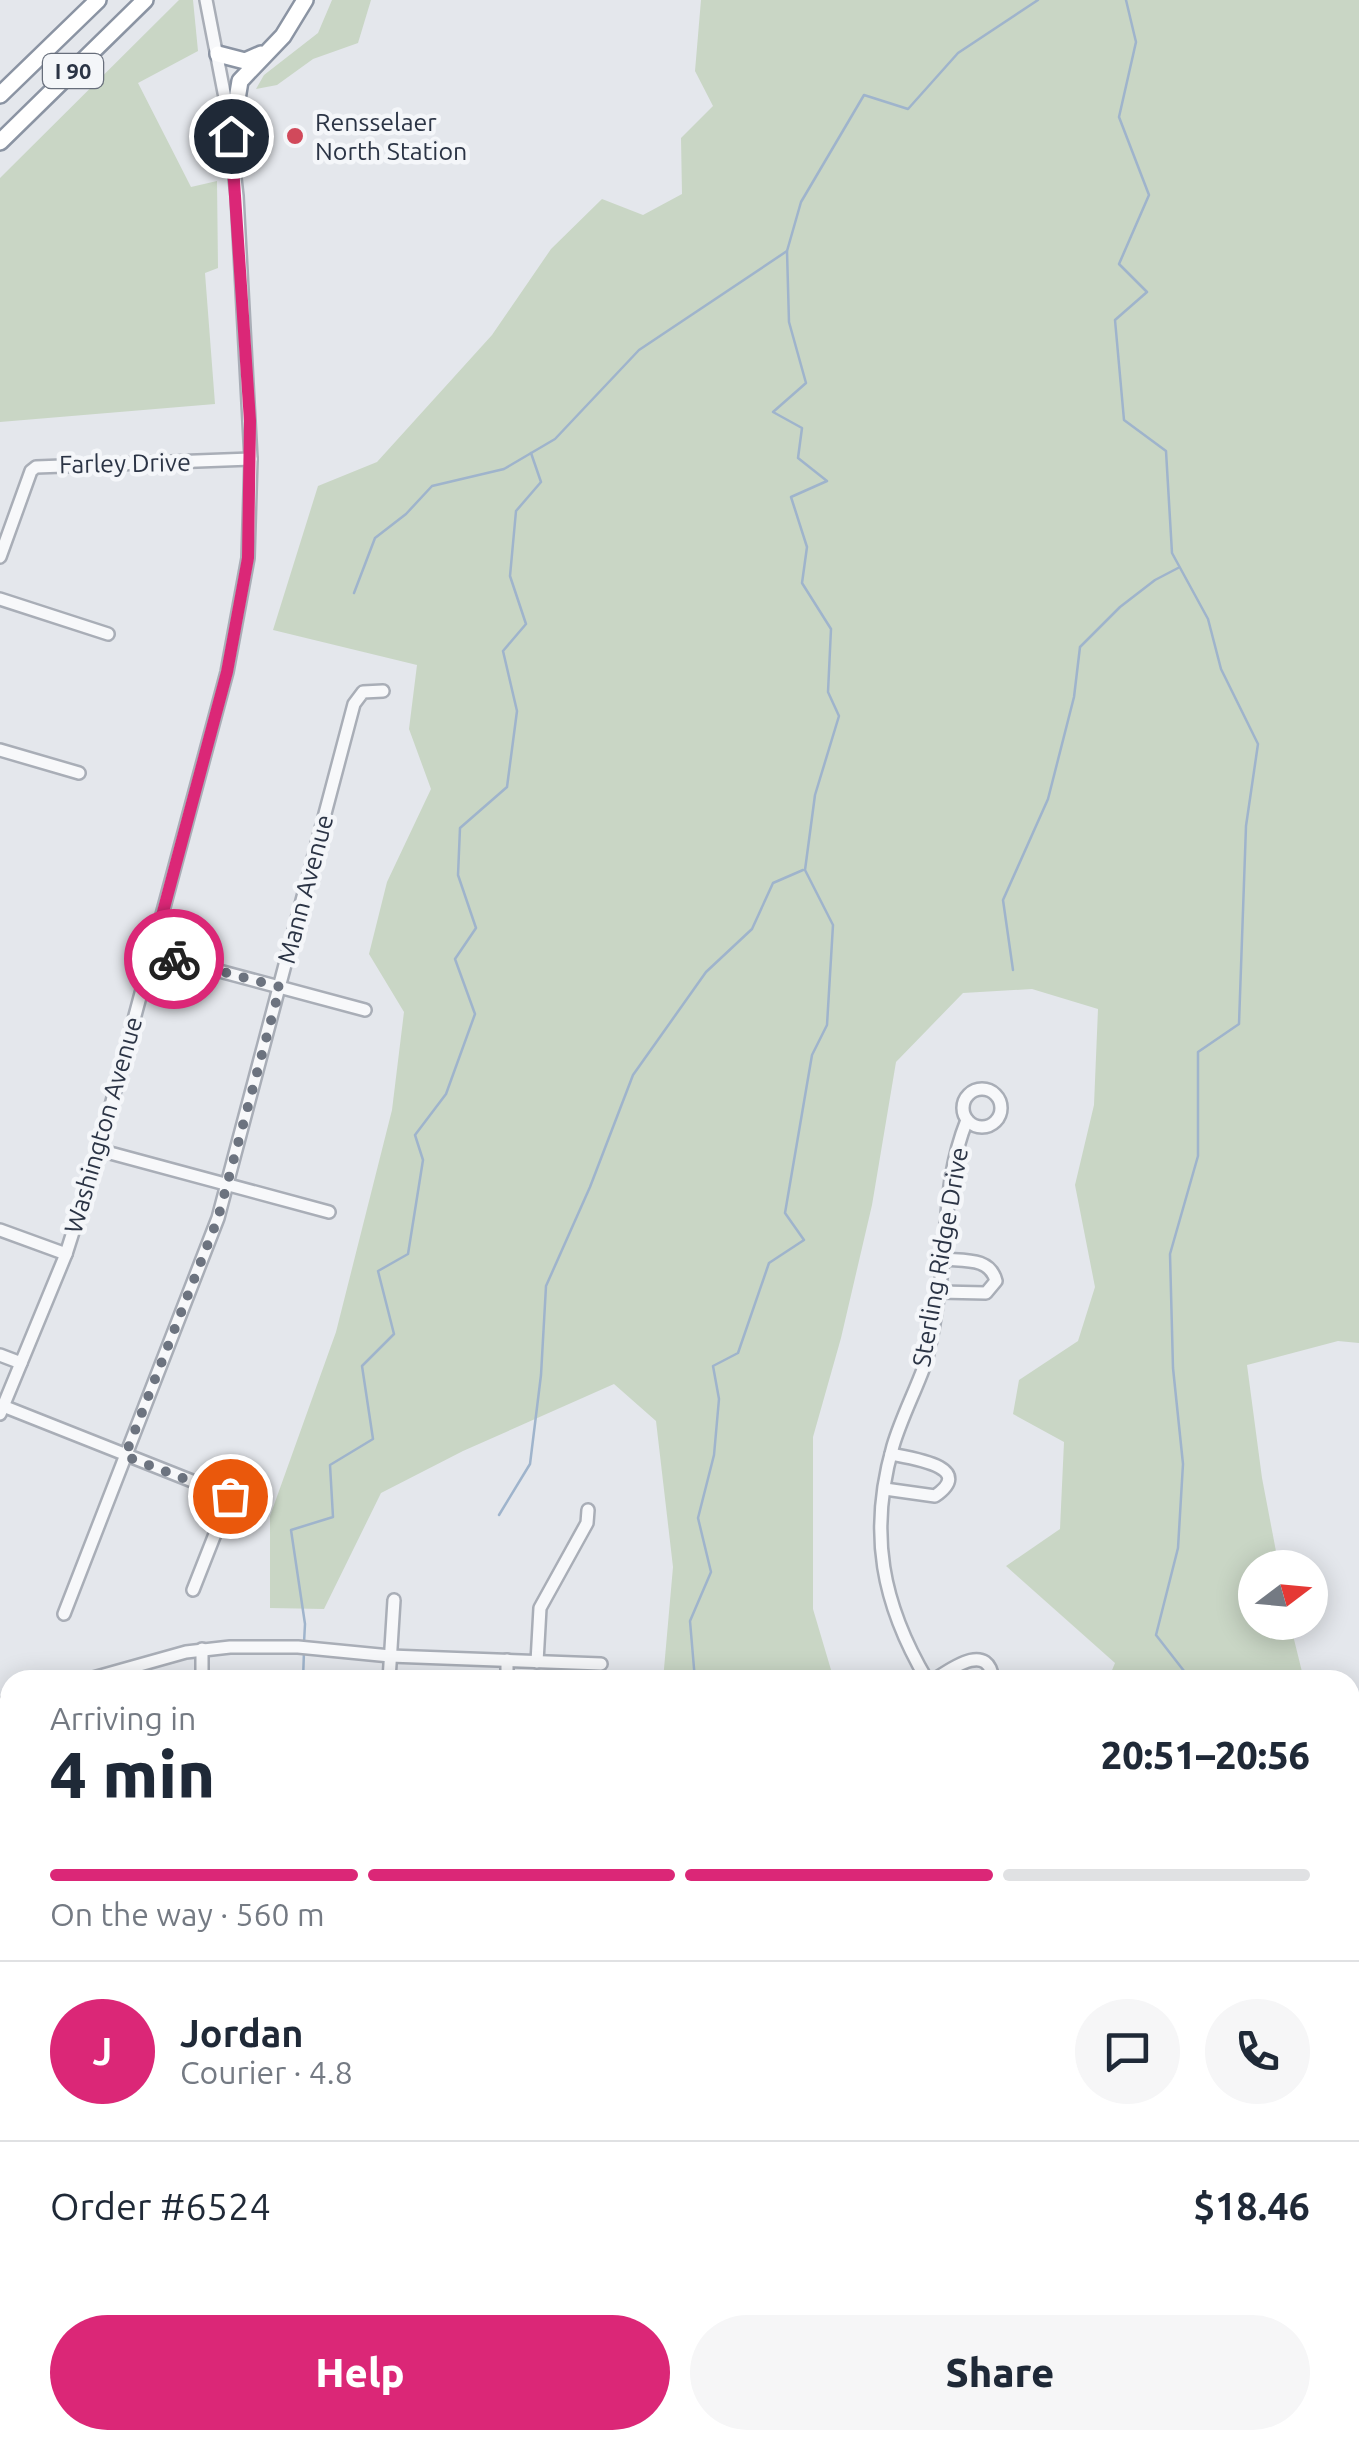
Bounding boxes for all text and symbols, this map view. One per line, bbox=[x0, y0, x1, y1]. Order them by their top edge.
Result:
road number: I 90 bbox=[43, 54, 103, 88]
pin bbox=[189, 94, 274, 179]
place label: Rensselaer North Station bbox=[315, 108, 467, 165]
icon: home bbox=[204, 109, 259, 164]
marker: Rensselaer North Station bbox=[284, 125, 306, 147]
street label: Farley Drive bbox=[59, 448, 191, 478]
street label: Mann Avenue bbox=[272, 811, 338, 967]
courier bbox=[124, 909, 224, 1009]
icon: bike bbox=[147, 932, 202, 987]
street label: Washington Avenue bbox=[59, 1014, 147, 1236]
street label: Sterling Ridge Drive bbox=[907, 1145, 973, 1369]
pin bbox=[188, 1454, 273, 1539]
icon: bag bbox=[203, 1469, 258, 1524]
north arrow bbox=[1238, 1550, 1328, 1640]
map controls bbox=[1238, 1550, 1328, 1640]
text: Arriving in bbox=[50, 1700, 196, 1736]
text: 20:51–20:56 bbox=[1101, 1734, 1310, 1776]
text: 4 min bbox=[50, 1737, 215, 1810]
text: On the way · 560 m bbox=[50, 1896, 325, 1932]
button: chat bbox=[1075, 1999, 1180, 2104]
button: phone bbox=[1205, 1999, 1310, 2104]
text: Jordan bbox=[180, 2012, 304, 2054]
text: J bbox=[93, 2030, 112, 2072]
text: Courier · 4.8 bbox=[180, 2054, 353, 2090]
text: Order #6524 bbox=[50, 2185, 271, 2227]
text: $18.46 bbox=[1193, 2185, 1310, 2227]
button: Help bbox=[50, 2315, 670, 2430]
button: Share bbox=[690, 2315, 1310, 2430]

